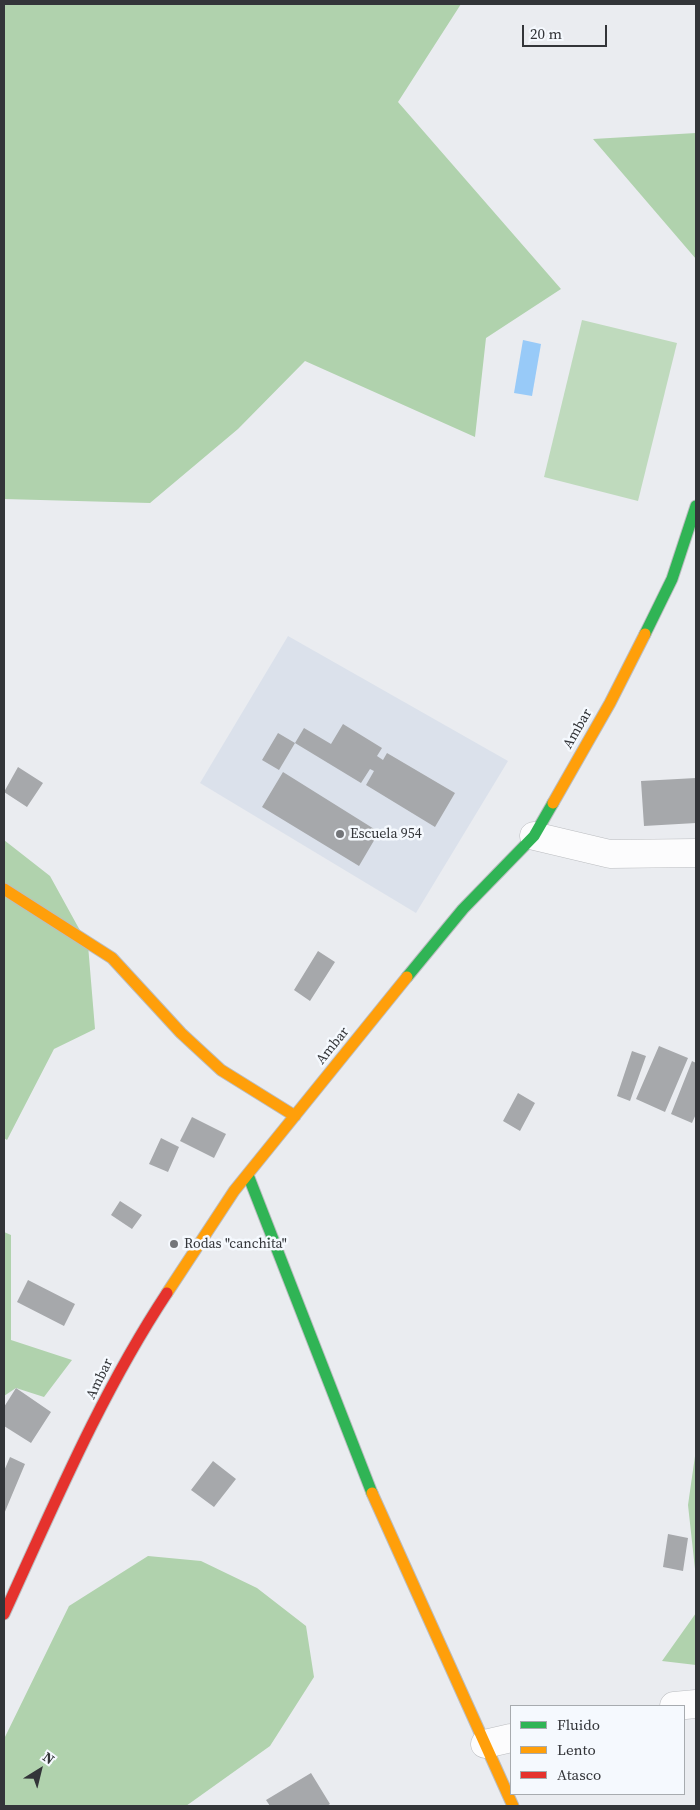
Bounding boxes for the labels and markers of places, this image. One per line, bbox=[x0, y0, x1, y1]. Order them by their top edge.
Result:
place label: Escuela 954 bbox=[350, 826, 422, 842]
marker: Escuela 954 bbox=[334, 828, 346, 840]
place label: Rodas "canchita" bbox=[184, 1236, 287, 1252]
marker: Rodas "canchita" bbox=[168, 1238, 180, 1250]

